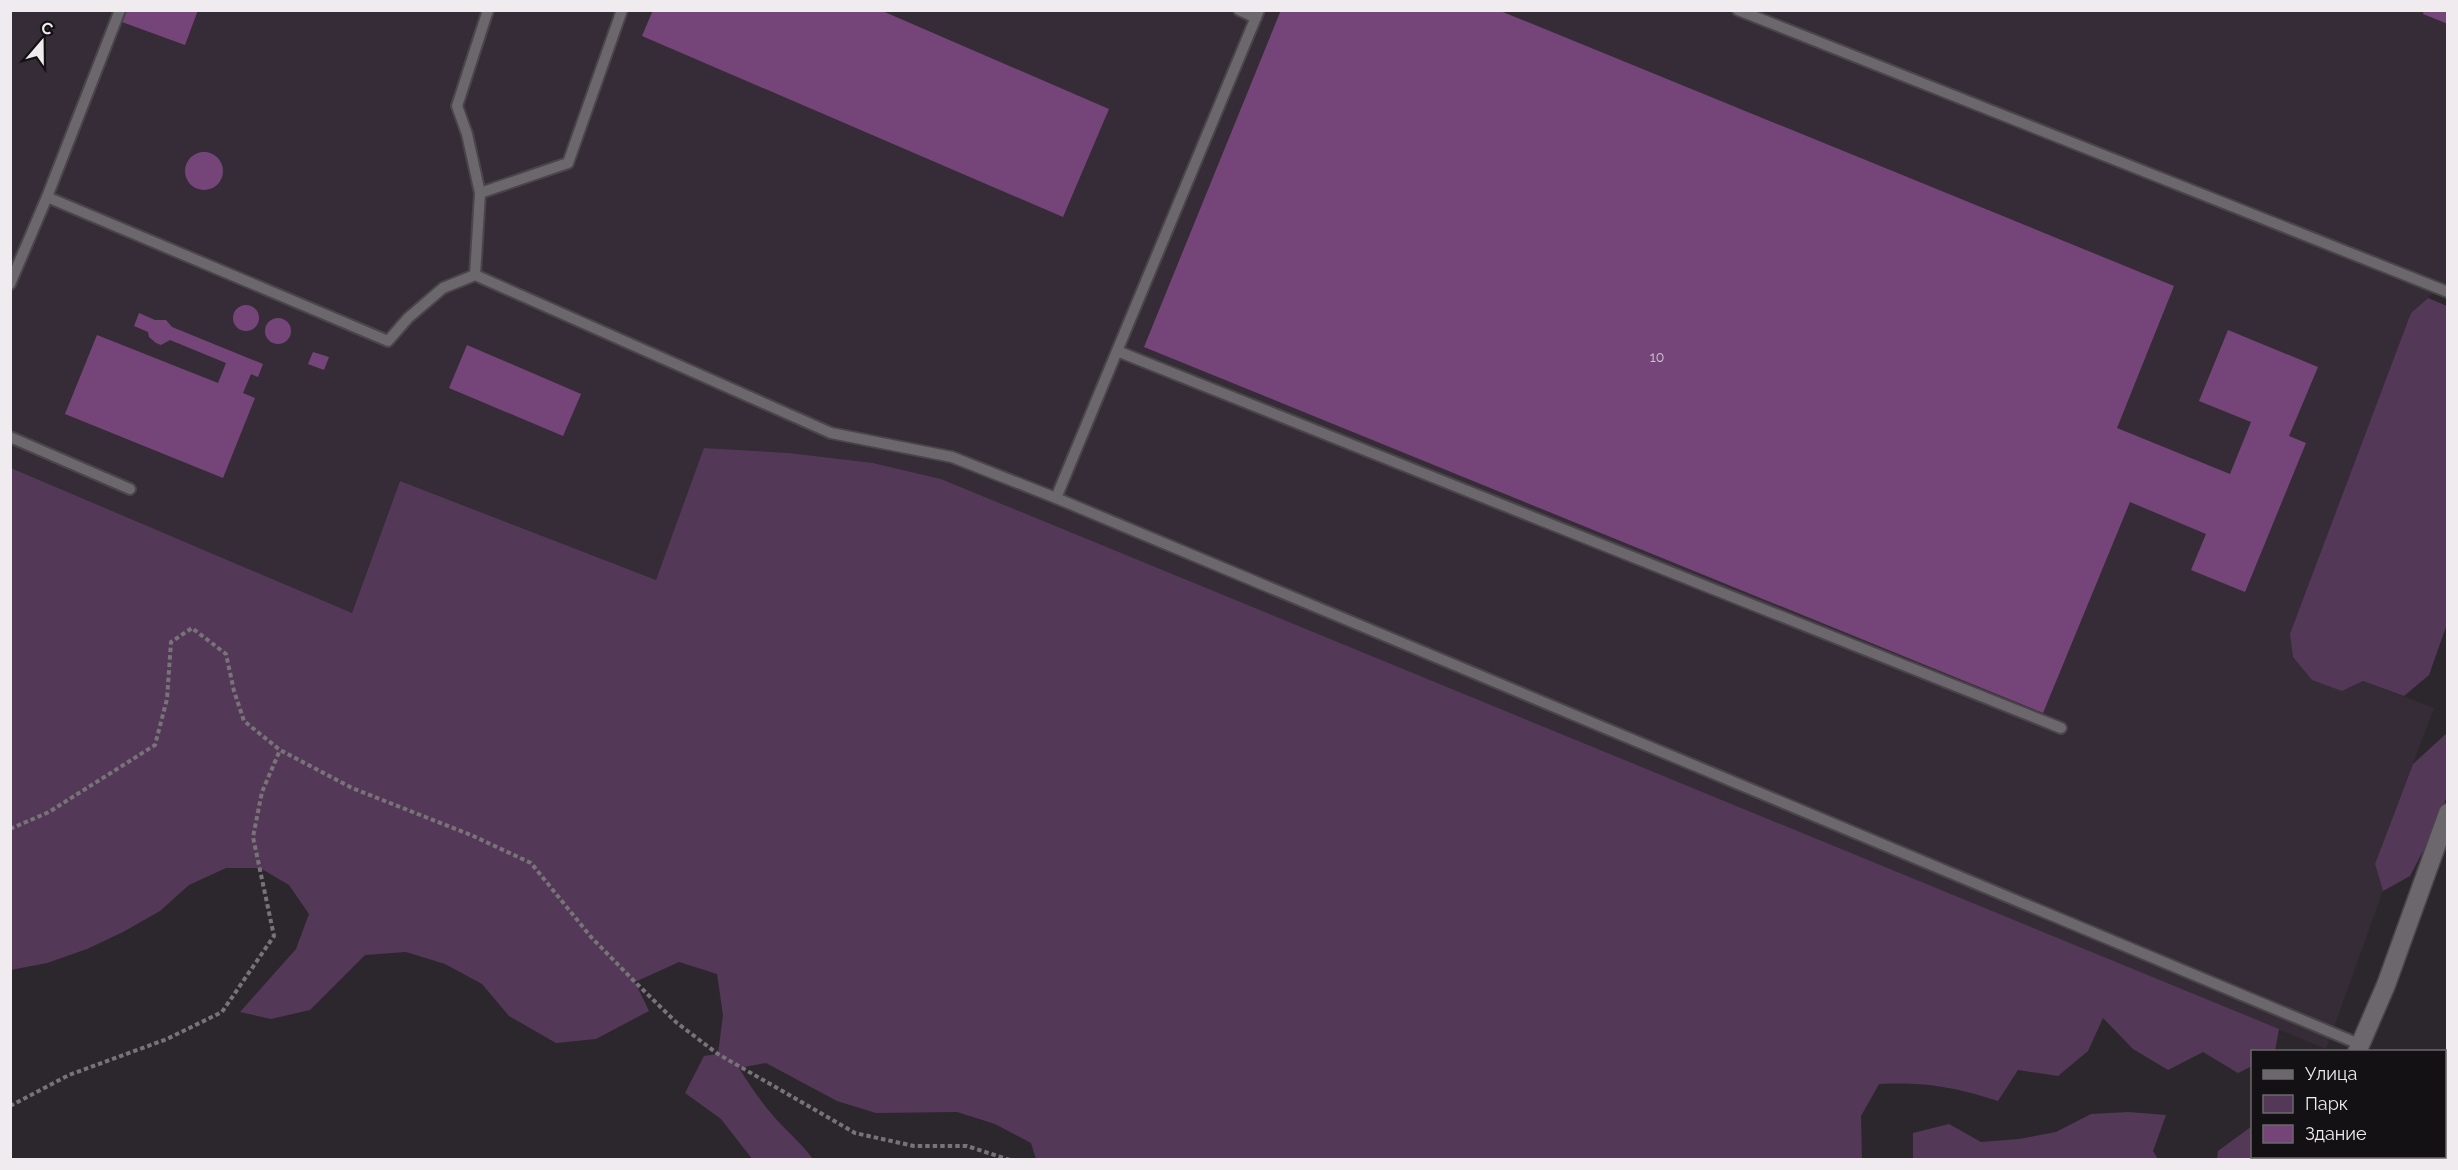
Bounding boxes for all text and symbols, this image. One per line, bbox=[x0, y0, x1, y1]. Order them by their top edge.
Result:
north arrow bbox=[12, 12, 72, 72]
text: С bbox=[39, 18, 55, 39]
house number: 10 bbox=[1650, 349, 1664, 365]
legend bbox=[2251, 1050, 2446, 1158]
text: Улица bbox=[2305, 1063, 2357, 1084]
text: Парк bbox=[2305, 1093, 2348, 1114]
text: Здание bbox=[2305, 1123, 2367, 1144]

